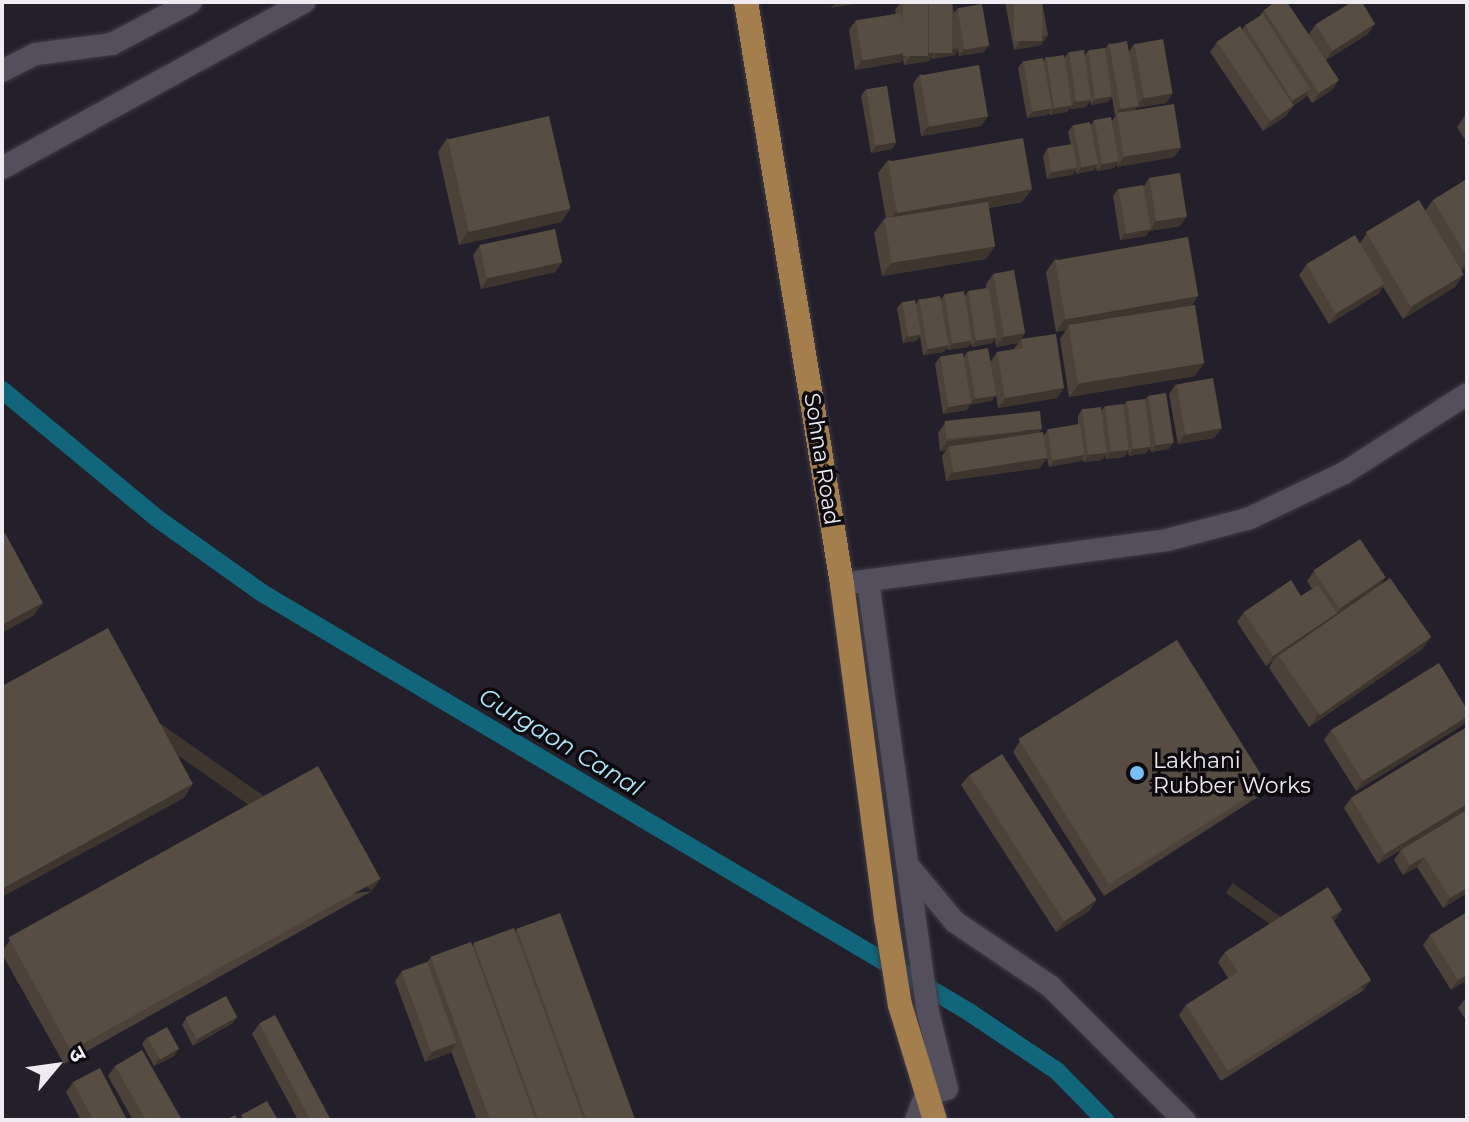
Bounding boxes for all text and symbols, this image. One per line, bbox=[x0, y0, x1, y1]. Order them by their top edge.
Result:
street label: Sohna Road bbox=[799, 391, 845, 527]
water label: Gurgaon Canal bbox=[474, 682, 648, 802]
place label: Lakhani Rubber Works bbox=[1153, 747, 1311, 798]
marker: Lakhani Rubber Works bbox=[1128, 764, 1146, 782]
north arrow bbox=[16, 1026, 96, 1106]
text: उ bbox=[62, 1042, 92, 1066]

